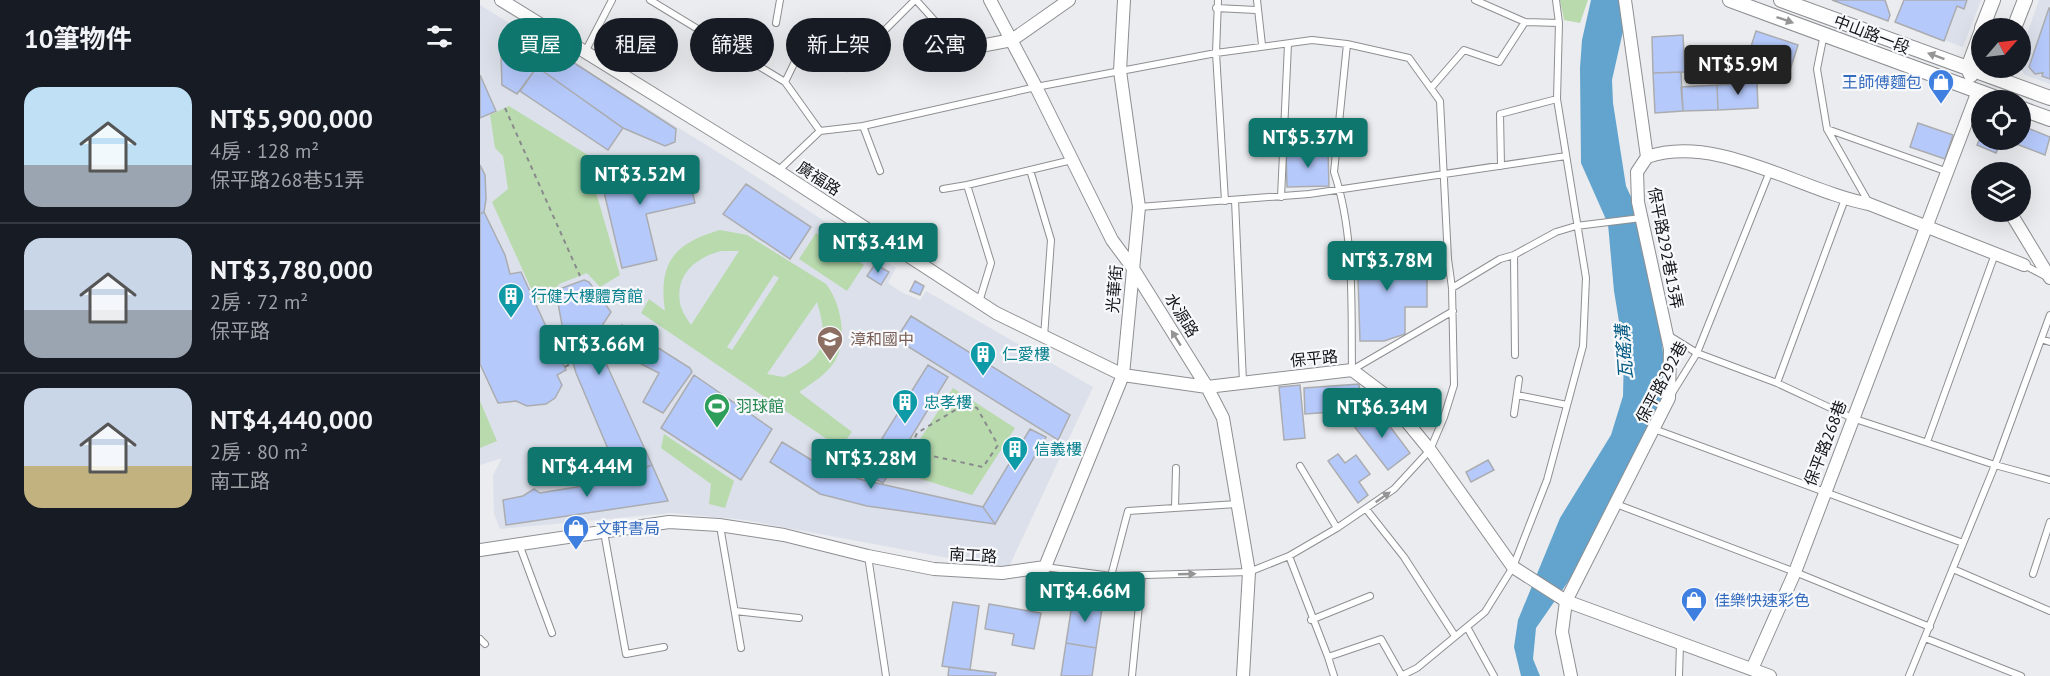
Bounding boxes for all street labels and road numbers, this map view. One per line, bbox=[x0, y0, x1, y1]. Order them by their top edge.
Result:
street label: 中山路一段 bbox=[1831, 10, 1913, 58]
street label: 廣福路 bbox=[793, 157, 845, 199]
street label: 保平路292巷13弄 bbox=[1644, 185, 1688, 311]
street label: 光華街 bbox=[1102, 264, 1126, 314]
street label: 水源路 bbox=[1161, 289, 1203, 341]
street label: 保平路292巷 bbox=[1631, 337, 1691, 427]
street label: 保平路 bbox=[1289, 346, 1339, 370]
street label: 保平路268巷 bbox=[1800, 397, 1850, 489]
street label: 南工路 bbox=[949, 544, 997, 566]

